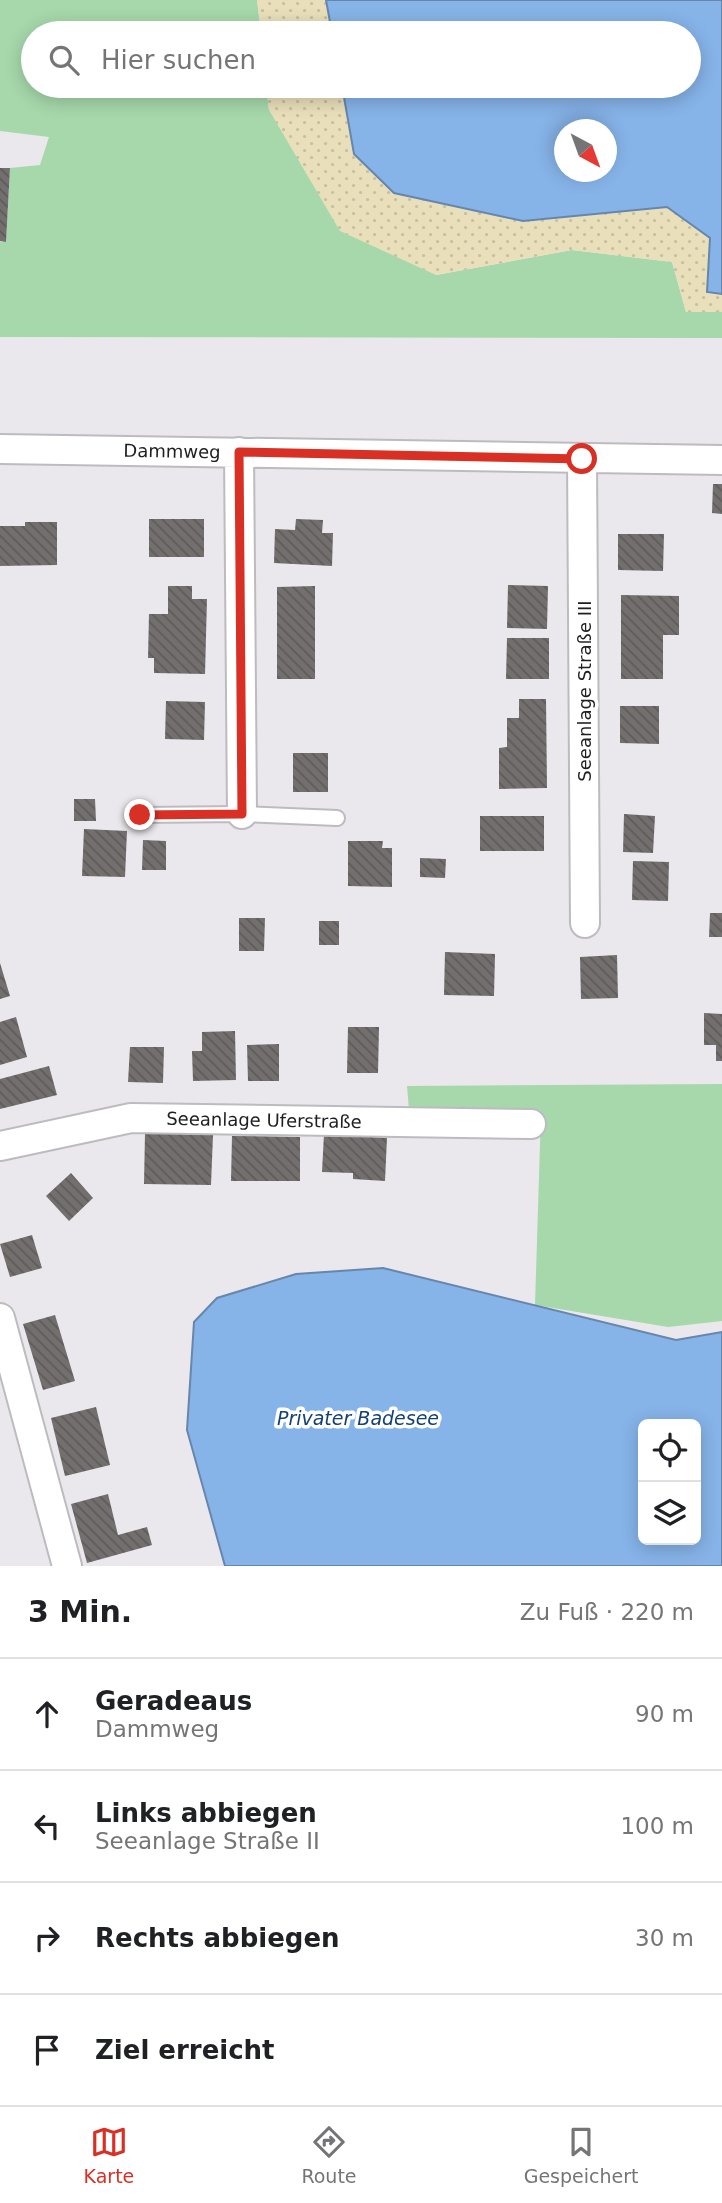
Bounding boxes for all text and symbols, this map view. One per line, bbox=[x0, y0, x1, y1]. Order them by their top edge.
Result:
search box bbox=[21, 21, 701, 98]
icon: search bbox=[45, 41, 83, 79]
text: Hier suchen bbox=[101, 45, 256, 75]
north arrow bbox=[554, 119, 617, 182]
street label: Dammweg bbox=[123, 440, 221, 462]
route start bbox=[566, 443, 597, 474]
street label: Seeanlage Straße III bbox=[574, 600, 595, 782]
route end bbox=[124, 799, 155, 830]
street label: Seeanlage Uferstraße bbox=[166, 1108, 362, 1132]
water label: Privater Badesee bbox=[277, 1407, 439, 1429]
map controls bbox=[638, 1419, 701, 1545]
button: locate bbox=[638, 1419, 701, 1482]
button: layers bbox=[638, 1482, 701, 1545]
text: 3 Min. bbox=[28, 1594, 132, 1629]
text: Zu Fuß · 220 m bbox=[520, 1599, 694, 1625]
text: Geradeaus bbox=[95, 1686, 252, 1716]
icon: ahead bbox=[28, 1695, 66, 1733]
text: 90 m bbox=[635, 1701, 694, 1727]
text: Dammweg bbox=[95, 1716, 219, 1742]
text: Links abbiegen bbox=[95, 1798, 317, 1828]
icon: left bbox=[28, 1807, 66, 1845]
text: 100 m bbox=[620, 1813, 694, 1839]
text: Seeanlage Straße II bbox=[95, 1828, 320, 1854]
icon: right bbox=[28, 1919, 66, 1957]
text: Rechts abbiegen bbox=[95, 1923, 340, 1953]
text: 30 m bbox=[635, 1925, 694, 1951]
icon: arrive bbox=[28, 2031, 66, 2069]
text: Ziel erreicht bbox=[95, 2035, 275, 2065]
tab: Karte bbox=[84, 2123, 134, 2187]
tab: Route bbox=[301, 2123, 357, 2187]
tab: Gespeichert bbox=[524, 2123, 638, 2187]

